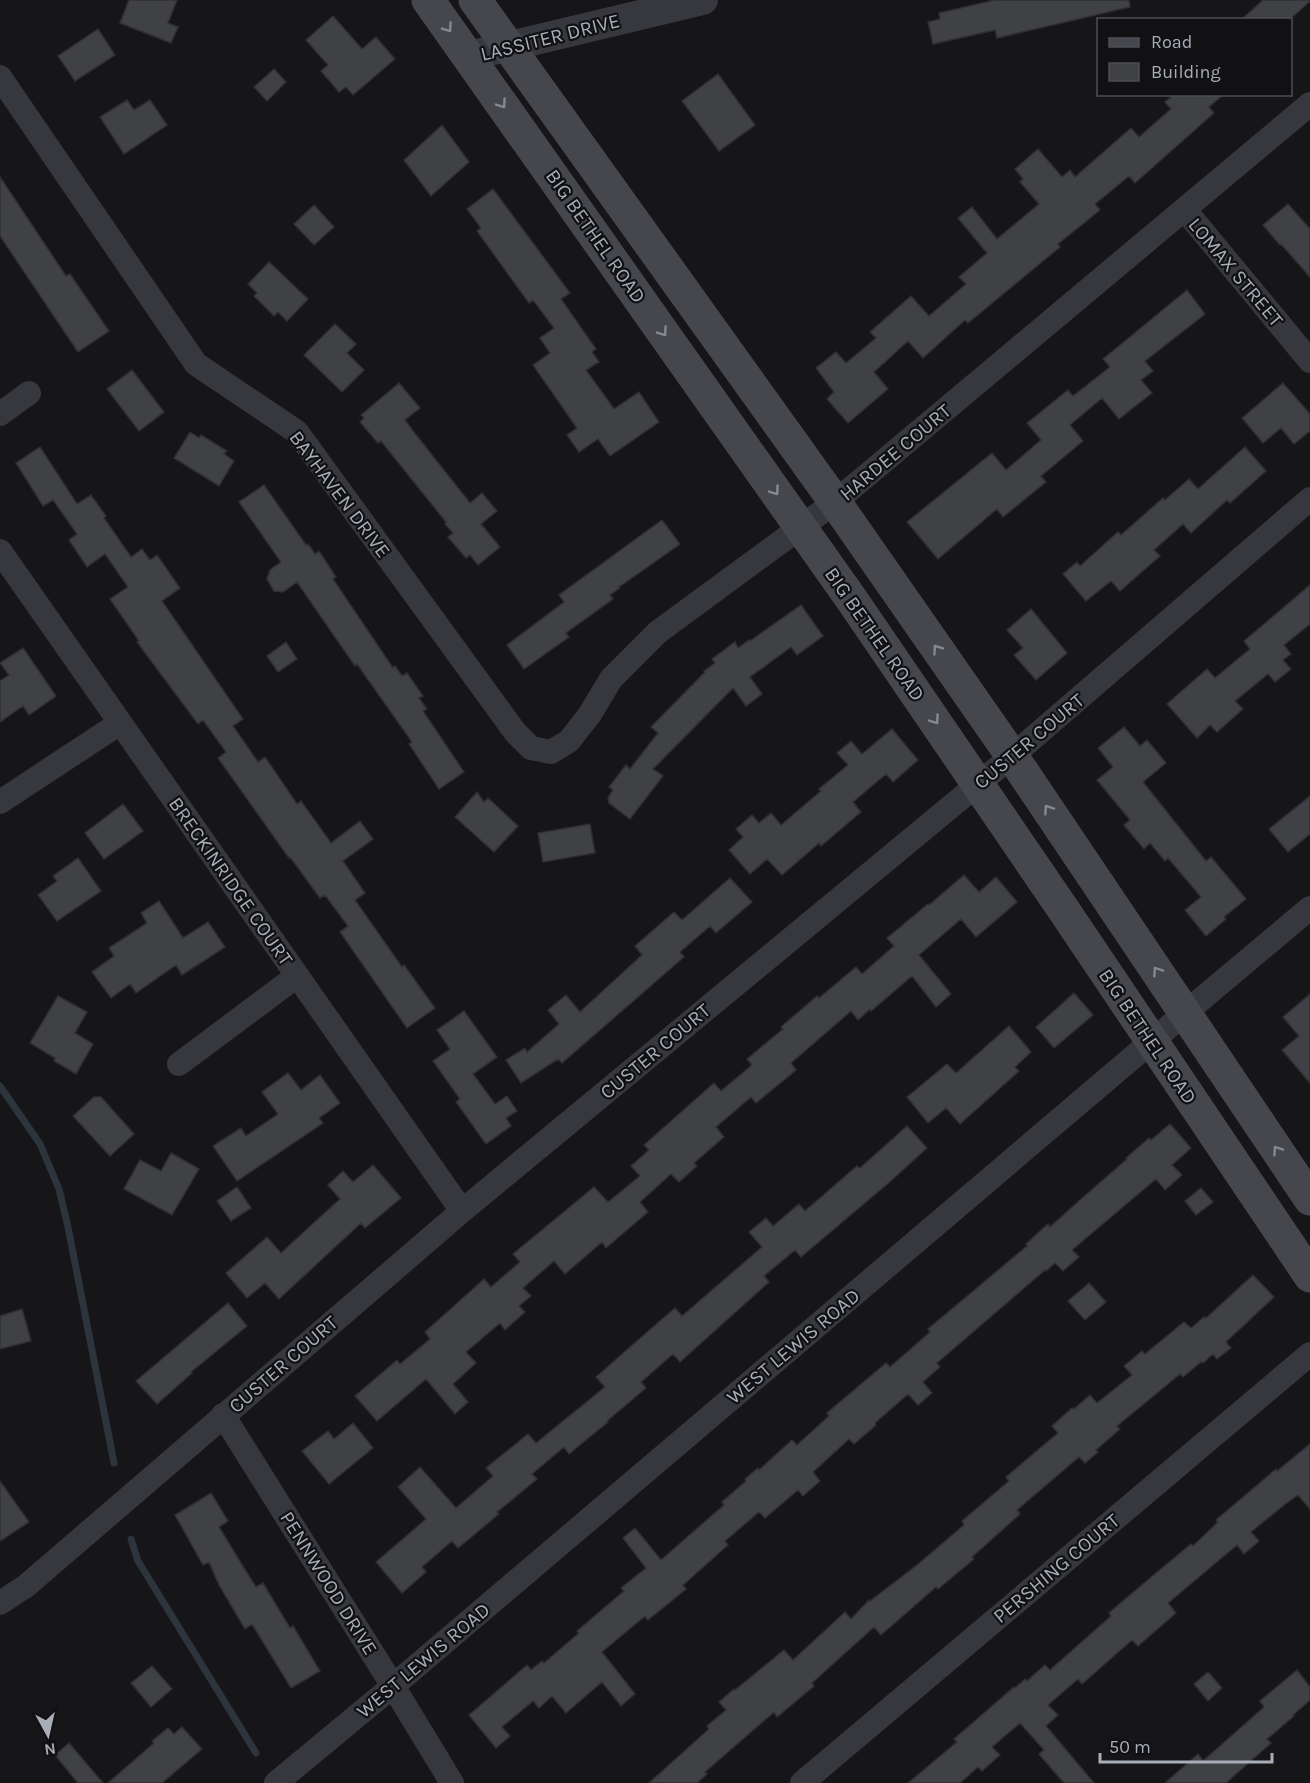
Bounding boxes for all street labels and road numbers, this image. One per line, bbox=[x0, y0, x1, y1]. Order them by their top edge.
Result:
street label: LASSITER DRIVE bbox=[478, 9, 622, 66]
street label: BIG BETHEL ROAD bbox=[541, 165, 650, 308]
street label: LOMAX STREET bbox=[1183, 213, 1288, 331]
street label: HARDEE COURT bbox=[835, 399, 956, 506]
street label: BAYHAVEN DRIVE bbox=[284, 426, 395, 562]
street label: BIG BETHEL ROAD bbox=[820, 563, 929, 706]
street label: CUSTER COURT bbox=[970, 689, 1089, 794]
street label: BRECKINRIDGE COURT bbox=[164, 793, 297, 970]
street label: BIG BETHEL ROAD bbox=[1094, 964, 1201, 1108]
street label: CUSTER COURT bbox=[596, 999, 715, 1104]
street label: WEST LEWIS ROAD bbox=[722, 1284, 865, 1409]
street label: CUSTER COURT bbox=[224, 1311, 342, 1418]
street label: PENNWOOD DRIVE bbox=[275, 1507, 382, 1659]
street label: PERSHING COURT bbox=[989, 1509, 1124, 1628]
street label: WEST LEWIS ROAD bbox=[352, 1598, 495, 1723]

